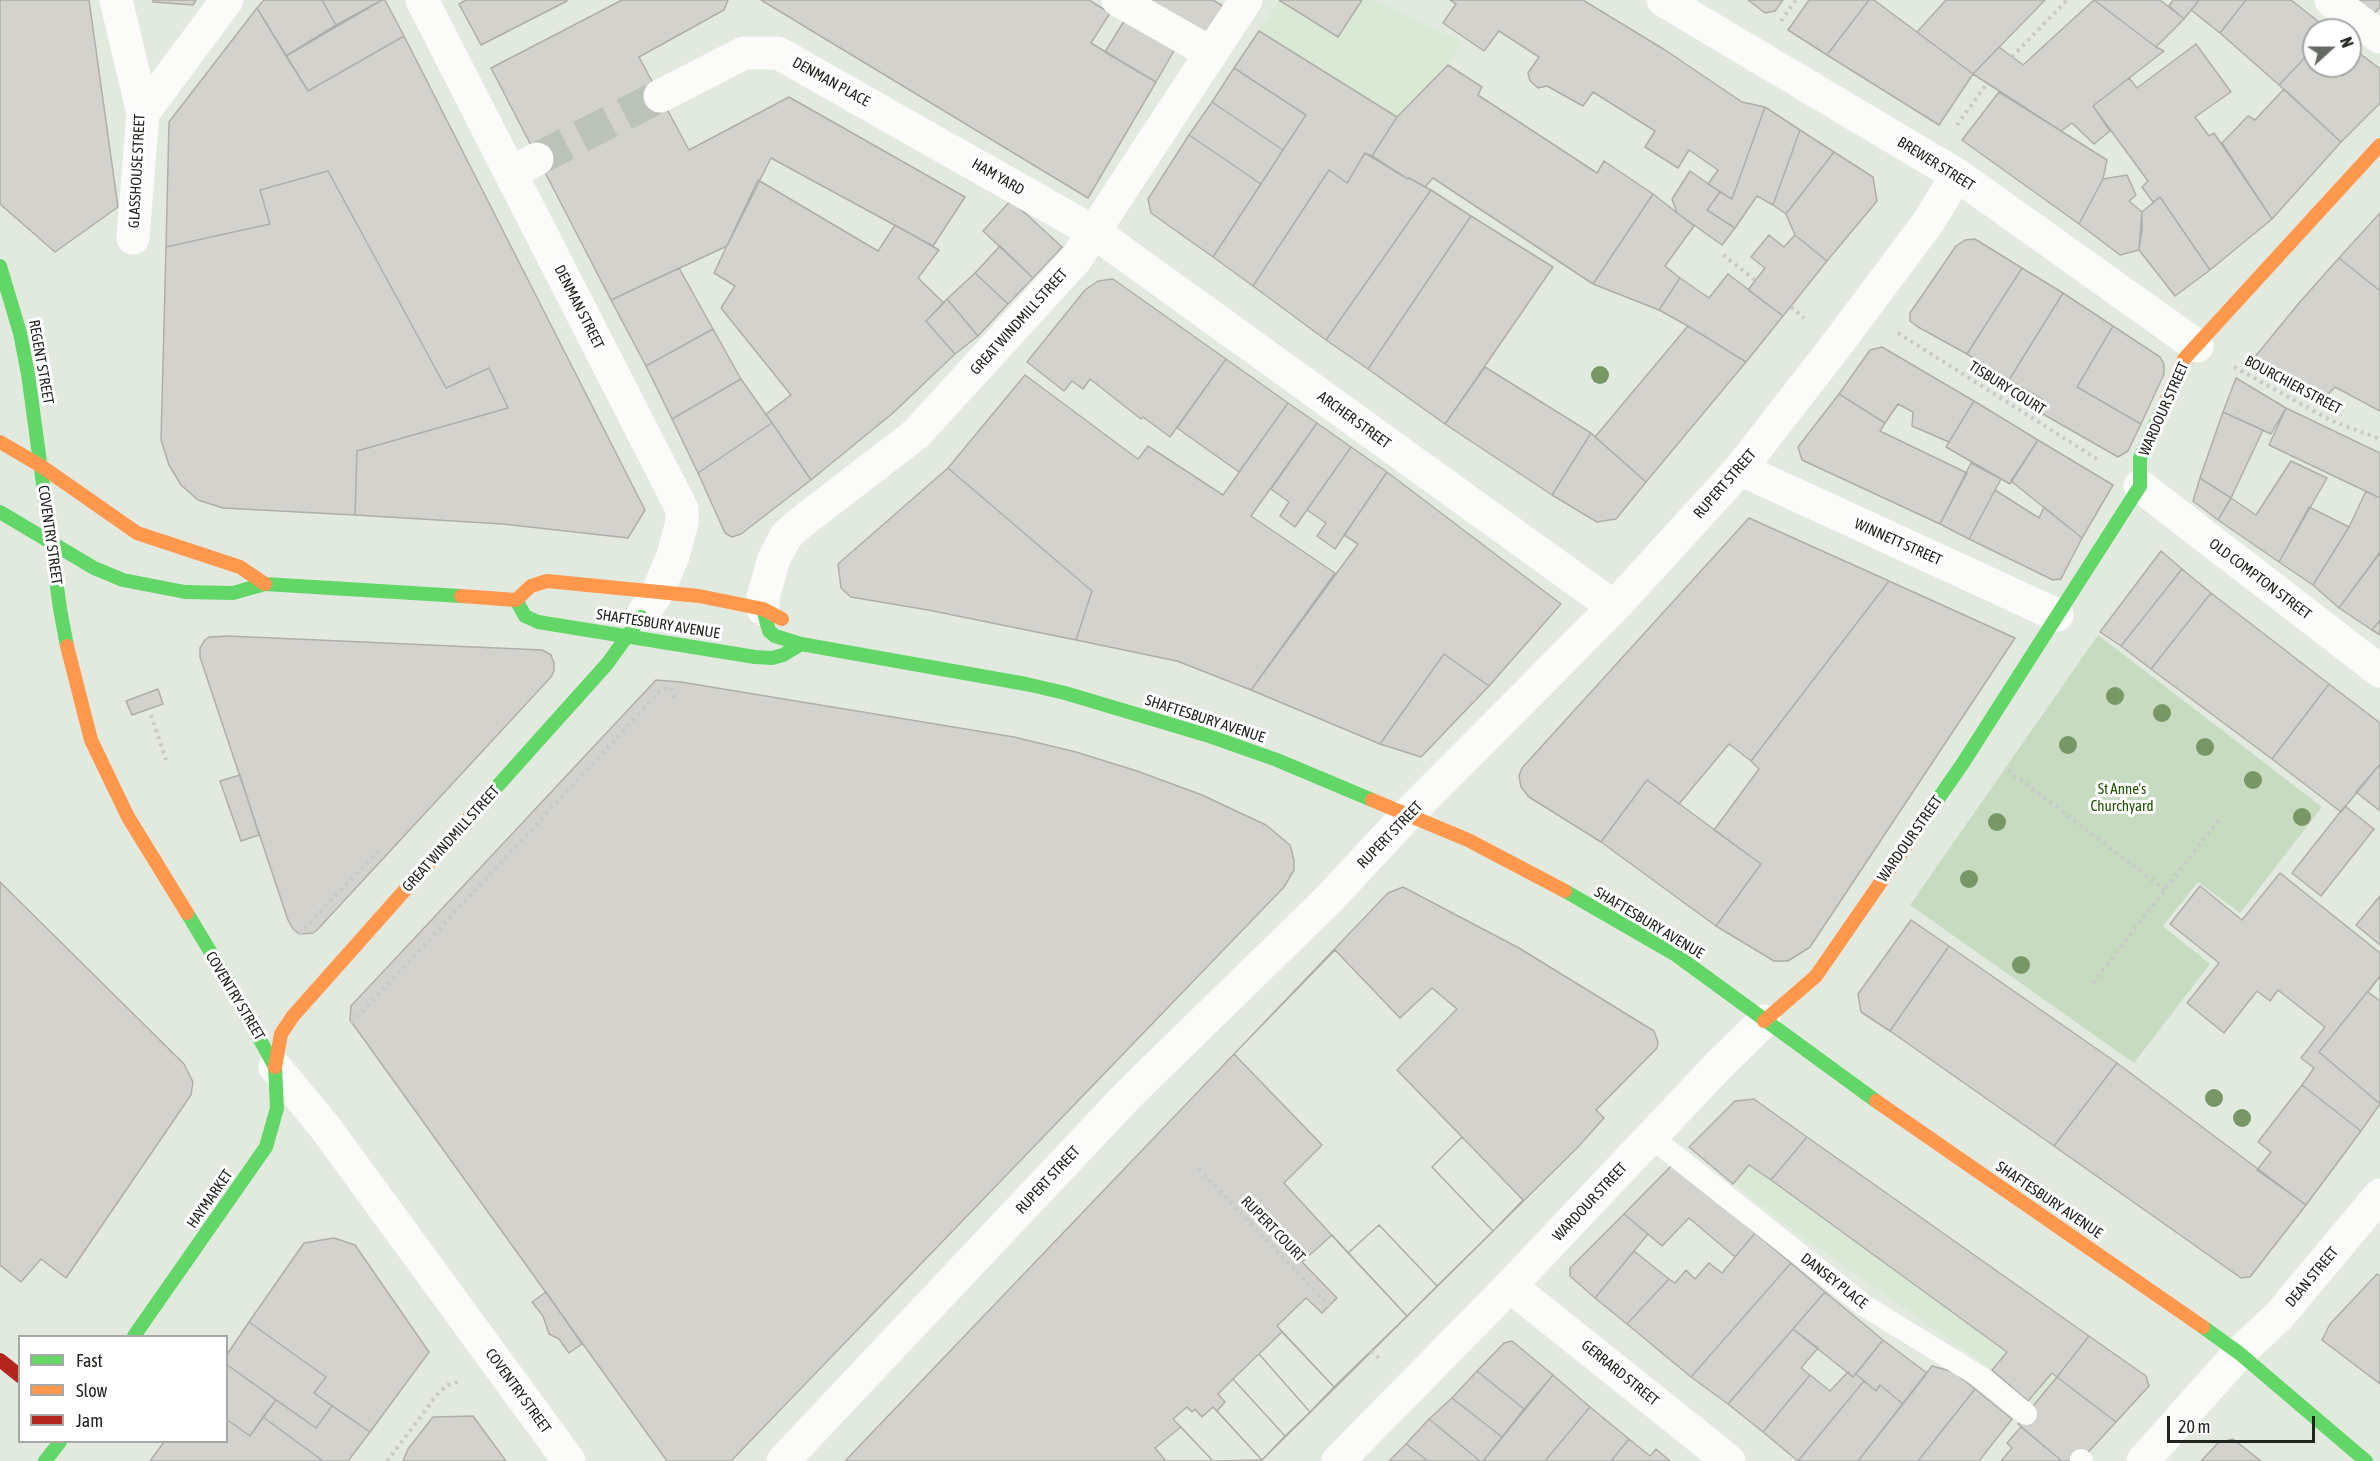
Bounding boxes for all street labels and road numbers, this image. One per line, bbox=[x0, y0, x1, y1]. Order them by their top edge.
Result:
street label: DENMAN PLACE bbox=[789, 53, 873, 111]
street label: GLASSHOUSE STREET bbox=[125, 113, 149, 229]
street label: BREWER STREET bbox=[1894, 133, 1978, 195]
street label: HAM YARD bbox=[969, 155, 1027, 199]
street label: DENMAN STREET bbox=[550, 262, 608, 352]
street label: GREAT WINDMILL STREET bbox=[967, 265, 1071, 379]
street label: REGENT STREET bbox=[25, 318, 57, 406]
street label: BOURCHIER STREET bbox=[2242, 352, 2344, 418]
street label: TISBURY COURT bbox=[1965, 357, 2049, 419]
street label: WARDOUR STREET bbox=[2135, 359, 2193, 459]
street label: ARCHER STREET bbox=[1314, 387, 1394, 453]
street label: RUPERT STREET bbox=[1690, 446, 1760, 522]
street label: COVENTRY STREET bbox=[34, 484, 66, 586]
street label: WINNETT STREET bbox=[1852, 515, 1944, 569]
street label: OLD COMPTON STREET bbox=[2205, 535, 2315, 623]
street label: SHAFTESBURY AVENUE bbox=[595, 605, 721, 643]
street label: SHAFTESBURY AVENUE bbox=[1143, 691, 1267, 747]
street label: GREAT WINDMILL STREET bbox=[399, 782, 503, 896]
street label: WARDOUR STREET bbox=[1874, 793, 1946, 885]
street label: RUPERT STREET bbox=[1354, 798, 1426, 872]
street label: SHAFTESBURY AVENUE bbox=[1591, 883, 1707, 963]
street label: COVENTRY STREET bbox=[202, 948, 268, 1044]
street label: RUPERT STREET bbox=[1012, 1142, 1084, 1218]
street label: SHAFTESBURY AVENUE bbox=[1992, 1158, 2106, 1242]
street label: WARDOUR STREET bbox=[1549, 1159, 1631, 1245]
street label: HAYMARKET bbox=[183, 1166, 237, 1232]
street label: RUPERT COURT bbox=[1237, 1192, 1309, 1266]
street label: DEAN STREET bbox=[2282, 1243, 2342, 1311]
street label: DANSEY PLACE bbox=[1797, 1249, 1871, 1313]
street label: GERRARD STREET bbox=[1578, 1336, 1662, 1410]
street label: COVENTRY STREET bbox=[481, 1345, 555, 1437]

